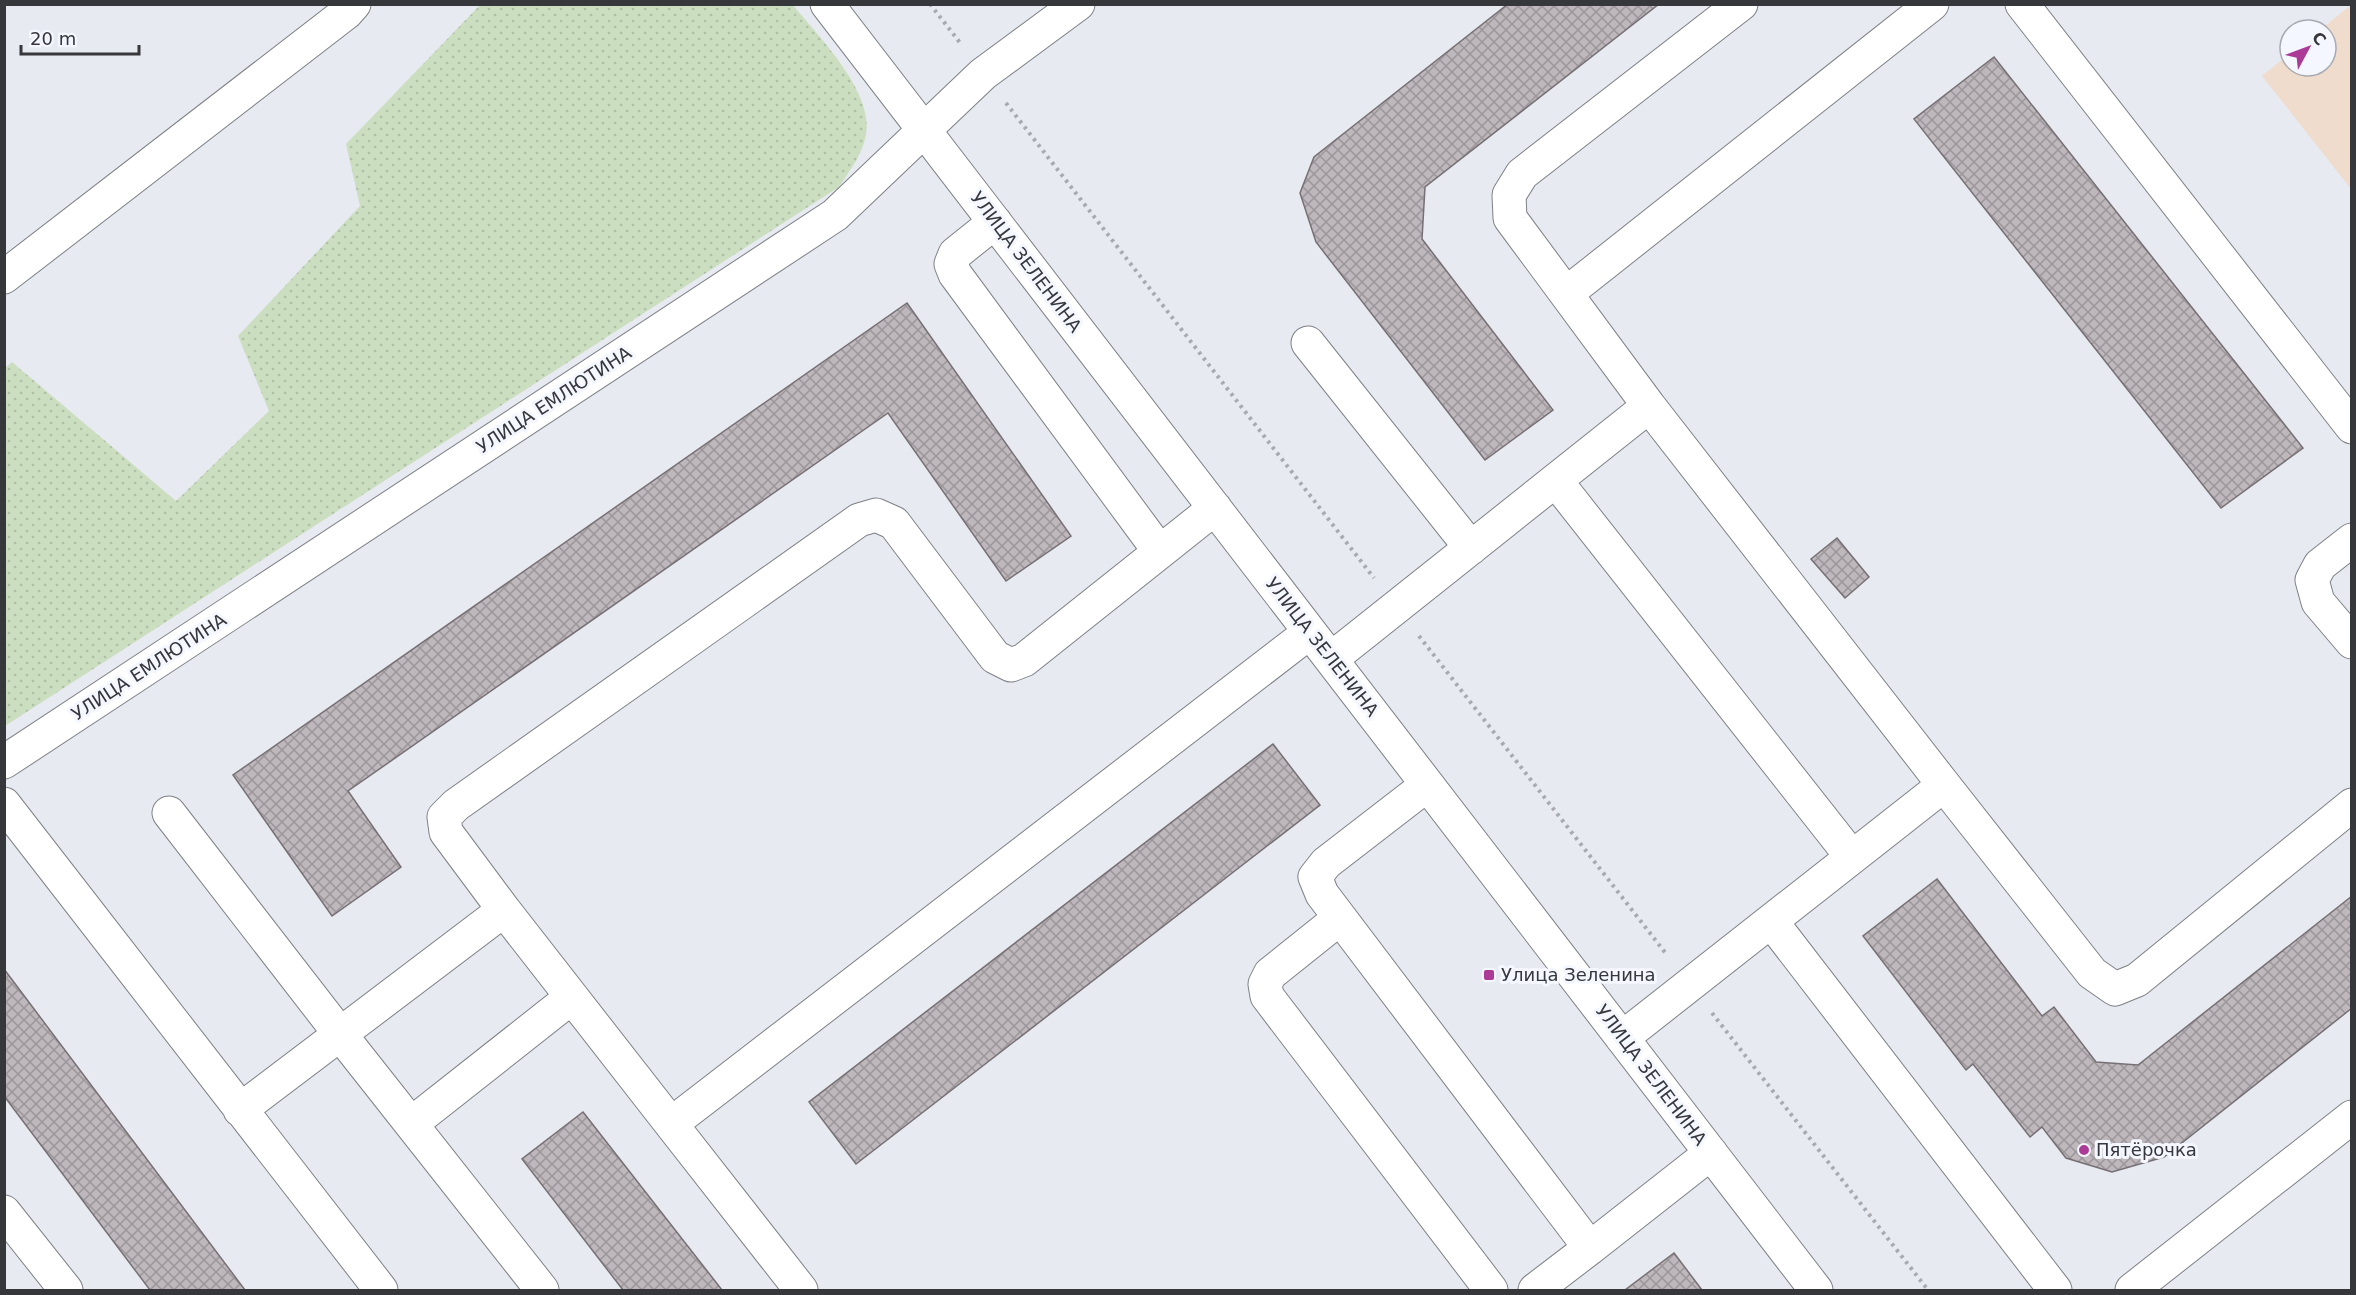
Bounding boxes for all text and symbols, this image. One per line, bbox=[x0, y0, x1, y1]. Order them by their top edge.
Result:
scale bar bbox=[21, 18, 140, 56]
north arrow bbox=[2278, 18, 2338, 78]
text: 20 m bbox=[30, 28, 76, 49]
text: С bbox=[2308, 28, 2330, 49]
street label: УЛИЦА ЗЕЛЕНИНА bbox=[967, 187, 1087, 337]
street label: УЛИЦА ЕМЛЮТИНА bbox=[472, 341, 636, 457]
street label: УЛИЦА ЗЕЛЕНИНА bbox=[1262, 573, 1384, 721]
street label: УЛИЦА ЕМЛЮТИНА bbox=[67, 608, 231, 724]
place label: Улица Зеленина bbox=[1501, 964, 1656, 985]
marker: Улица Зеленина bbox=[1482, 968, 1496, 982]
street label: УЛИЦА ЗЕЛЕНИНА bbox=[1592, 1000, 1712, 1150]
place label: Пятёрочка bbox=[2096, 1139, 2197, 1160]
marker: Пятёрочка bbox=[2077, 1143, 2091, 1157]

